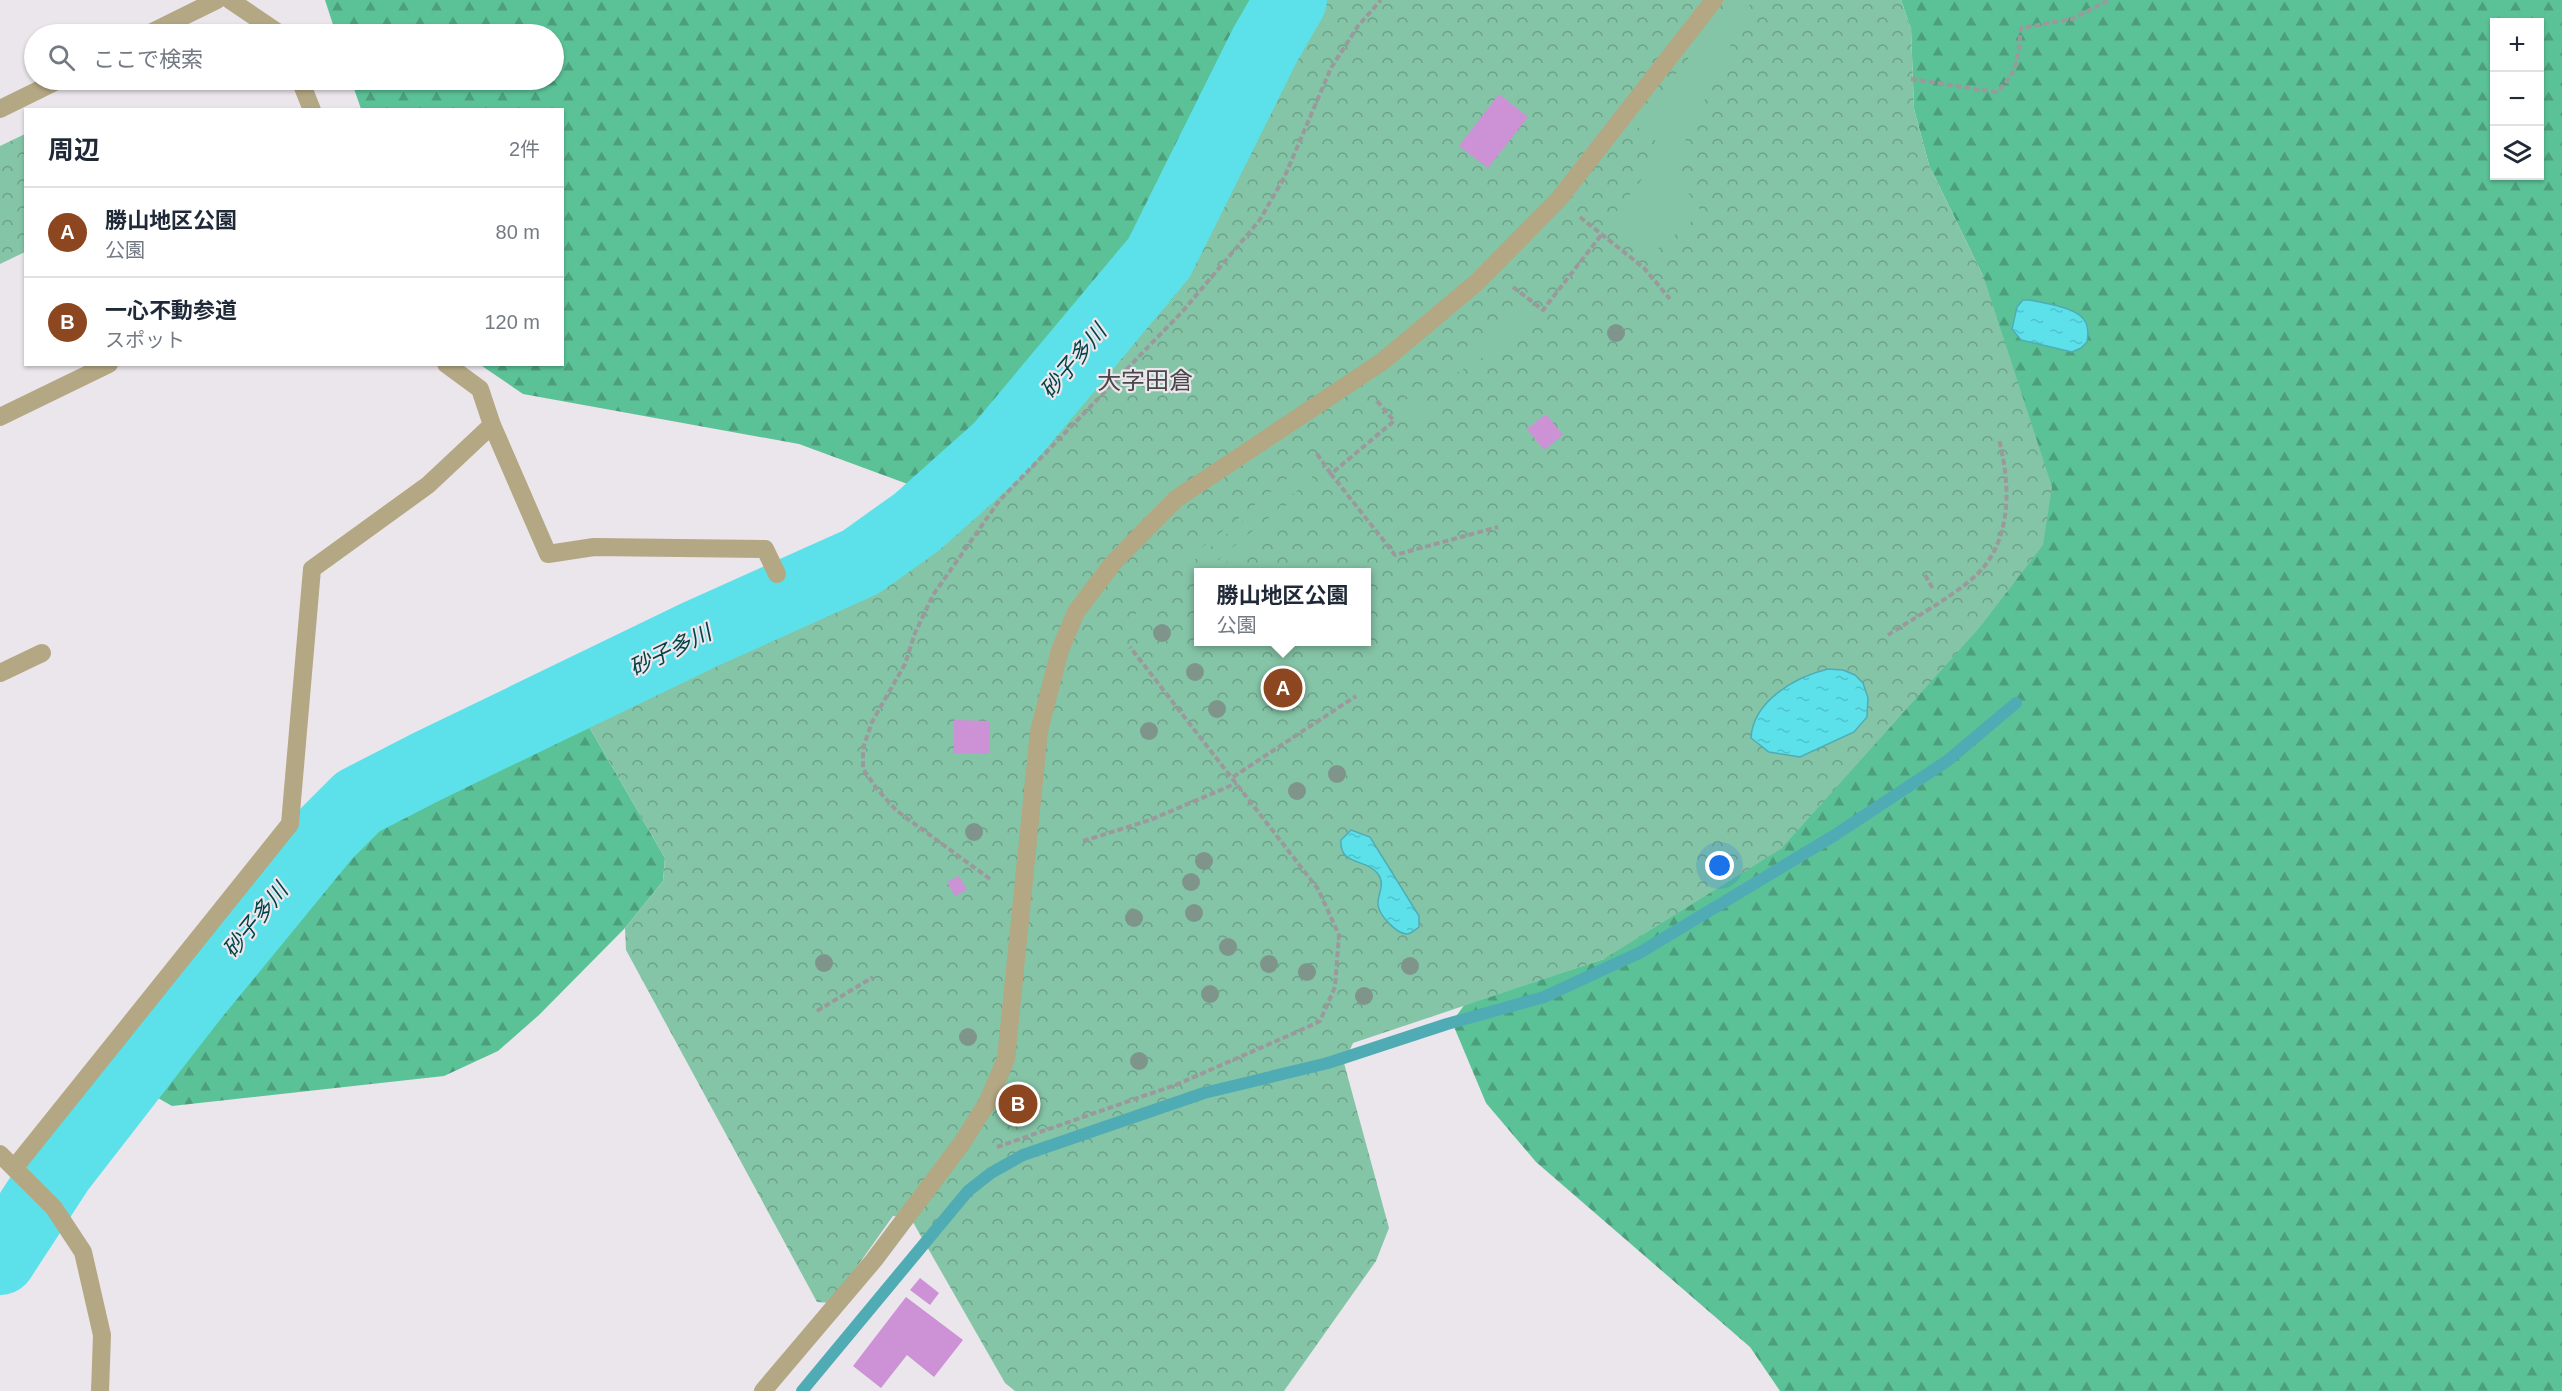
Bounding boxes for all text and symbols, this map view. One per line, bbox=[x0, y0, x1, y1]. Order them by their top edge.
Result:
map controls bbox=[2490, 18, 2544, 180]
button: + bbox=[2490, 18, 2544, 72]
search box bbox=[24, 24, 564, 90]
icon: search bbox=[45, 41, 78, 74]
text: ここで検索 bbox=[93, 47, 203, 72]
button: − bbox=[2490, 72, 2544, 126]
button: layers bbox=[2490, 126, 2544, 180]
text: 周辺 bbox=[48, 135, 100, 165]
text: 2件 bbox=[509, 138, 540, 160]
text: 勝山地区公園 bbox=[105, 208, 237, 233]
text: A bbox=[60, 221, 75, 243]
text: 80 m bbox=[496, 221, 540, 243]
text: 公園 bbox=[105, 239, 145, 261]
text: 一心不動参道 bbox=[105, 298, 237, 323]
text: B bbox=[60, 311, 75, 333]
text: 120 m bbox=[484, 311, 540, 333]
water label: 砂子多川 bbox=[1036, 318, 1113, 403]
text: スポット bbox=[105, 329, 185, 351]
district label: 大字田倉 bbox=[1097, 367, 1193, 394]
popup bbox=[1194, 568, 1371, 646]
text: 勝山地区公園 bbox=[1216, 583, 1349, 608]
text: 公園 bbox=[1216, 614, 1256, 636]
water label: 砂子多川 bbox=[625, 619, 717, 681]
pin: A bbox=[1264, 666, 1302, 710]
your location bbox=[1705, 851, 1734, 880]
water label: 砂子多川 bbox=[218, 877, 294, 962]
pin: B bbox=[998, 1082, 1038, 1126]

